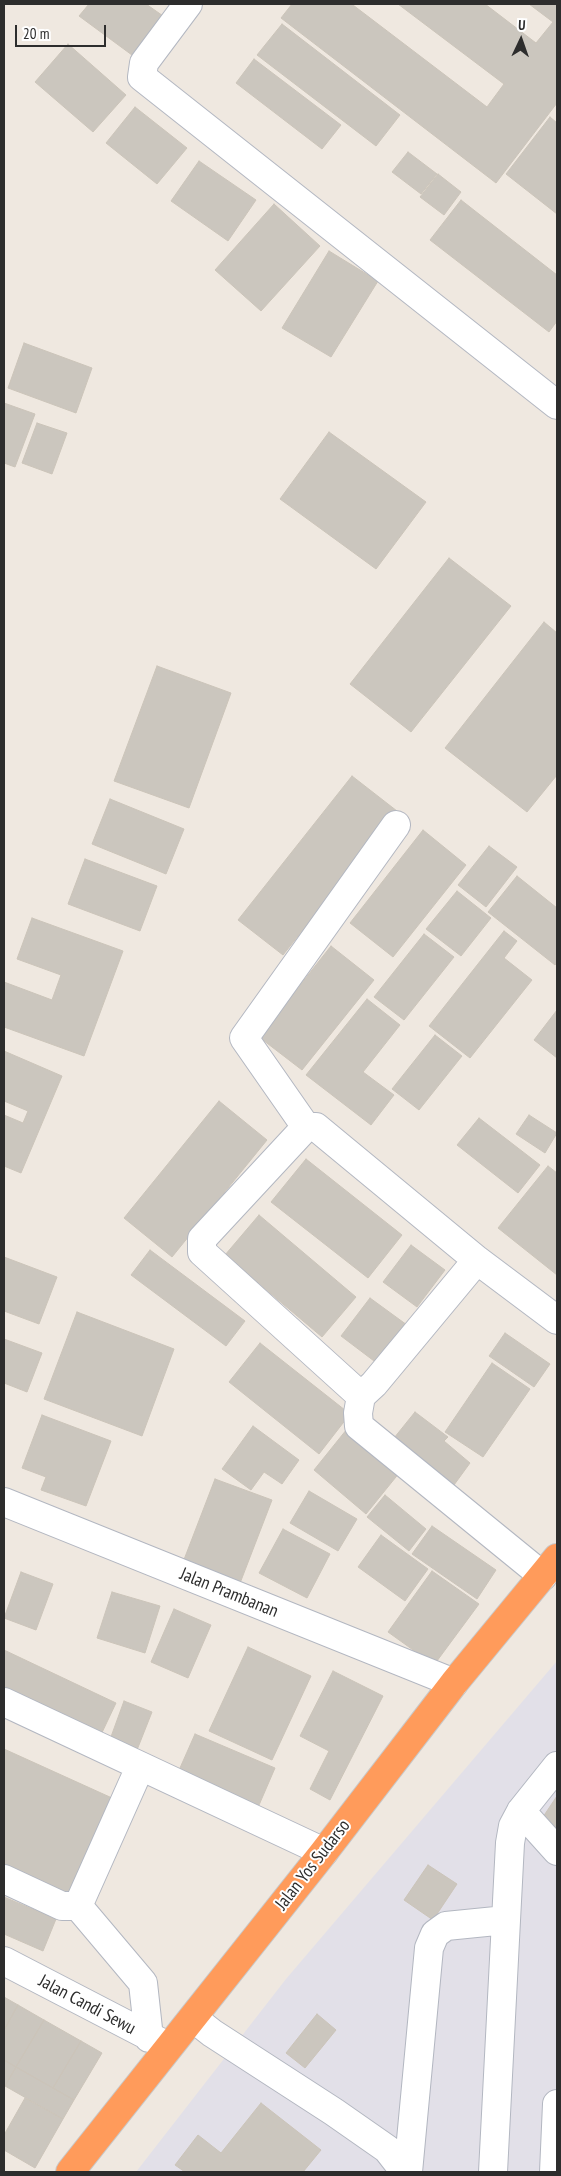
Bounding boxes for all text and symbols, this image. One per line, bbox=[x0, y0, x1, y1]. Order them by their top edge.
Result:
scale bar bbox=[18, 15, 109, 47]
north arrow bbox=[496, 15, 546, 65]
text: U bbox=[518, 16, 526, 34]
text: 20 m bbox=[23, 24, 49, 43]
street label: Jalan Prambanan bbox=[177, 1563, 281, 1623]
street label: Jalan Yos Sudarso bbox=[271, 1816, 355, 1914]
street label: Jalan Candi Sewu bbox=[35, 1970, 139, 2040]

